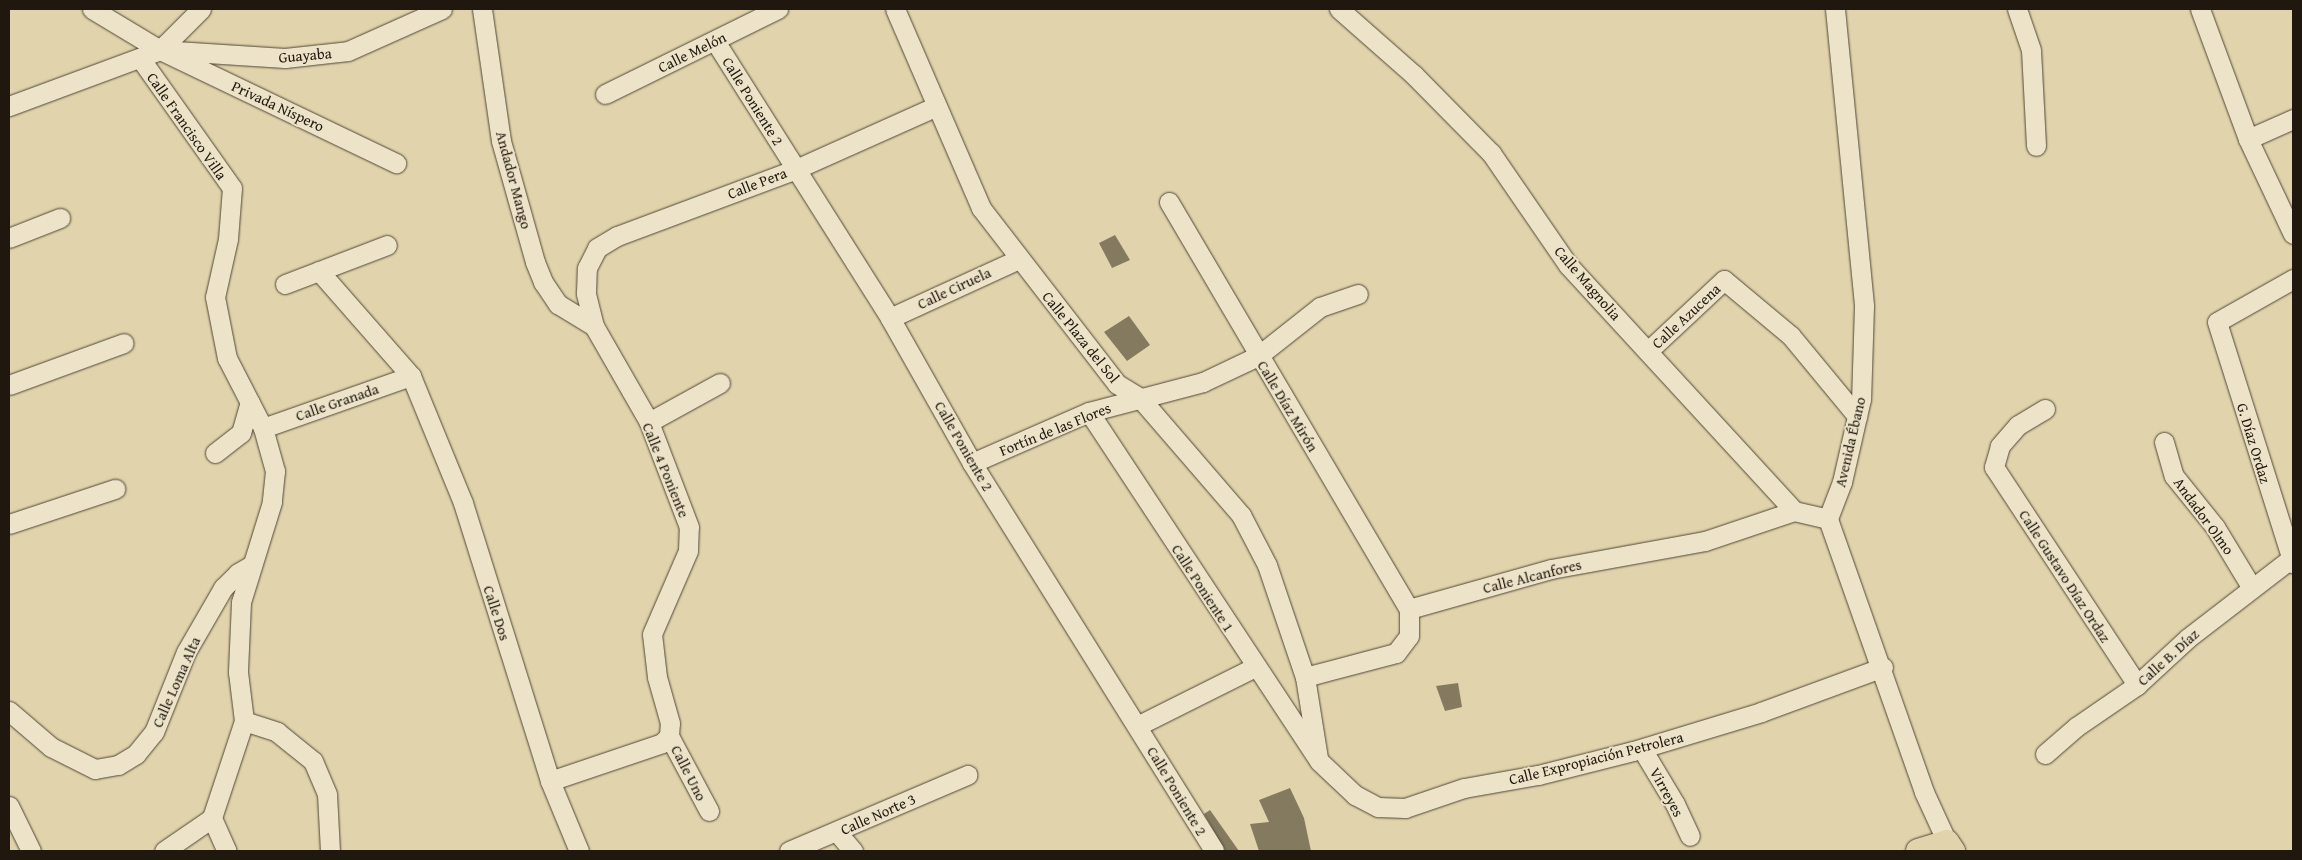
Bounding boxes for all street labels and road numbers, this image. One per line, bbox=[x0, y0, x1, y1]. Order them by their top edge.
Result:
street label: Calle Melón bbox=[655, 28, 729, 76]
street label: Guayaba bbox=[278, 44, 332, 66]
street label: Calle Poniente 2 bbox=[719, 54, 787, 148]
street label: Calle Francisco Villa bbox=[143, 69, 231, 183]
street label: Privada Níspero bbox=[229, 77, 327, 135]
street label: Andador Mango bbox=[492, 129, 536, 231]
street label: Calle Pera bbox=[725, 163, 789, 203]
street label: Calle Magnolia bbox=[1551, 242, 1625, 324]
street label: Calle Ciruela bbox=[914, 263, 994, 313]
street label: Calle Azucena bbox=[1648, 280, 1724, 352]
street label: Calle Plaza del Sol bbox=[1039, 288, 1123, 386]
street label: Calle Díaz Mirón bbox=[1254, 357, 1322, 455]
street label: Calle Granada bbox=[293, 379, 381, 425]
street label: Avenida Ébano bbox=[1831, 395, 1869, 489]
street label: Calle Poniente 2 bbox=[931, 398, 997, 494]
street label: Fortín de las Flores bbox=[997, 398, 1113, 460]
street label: G. Díaz Ordaz bbox=[2233, 401, 2275, 485]
street label: Calle 4 Poniente bbox=[639, 420, 693, 520]
street label: Andador Olmo bbox=[2170, 474, 2238, 558]
street label: Calle Gustavo Díaz Ordaz bbox=[2015, 506, 2115, 646]
street label: Calle Poniente 1 bbox=[1168, 541, 1238, 635]
street label: Calle Alcanfores bbox=[1481, 555, 1583, 597]
street label: Calle Dos bbox=[480, 583, 514, 643]
street label: Calle B. Díaz bbox=[2134, 625, 2202, 689]
street label: Calle Loma Alta bbox=[148, 634, 204, 730]
street label: Calle Expropiación Petrolera bbox=[1507, 728, 1685, 788]
street label: Calle Uno bbox=[667, 742, 711, 804]
street label: Calle Poniente 2 bbox=[1143, 743, 1211, 839]
street label: Virreyes bbox=[1646, 764, 1688, 820]
street label: Calle Norte 3 bbox=[838, 789, 918, 839]

